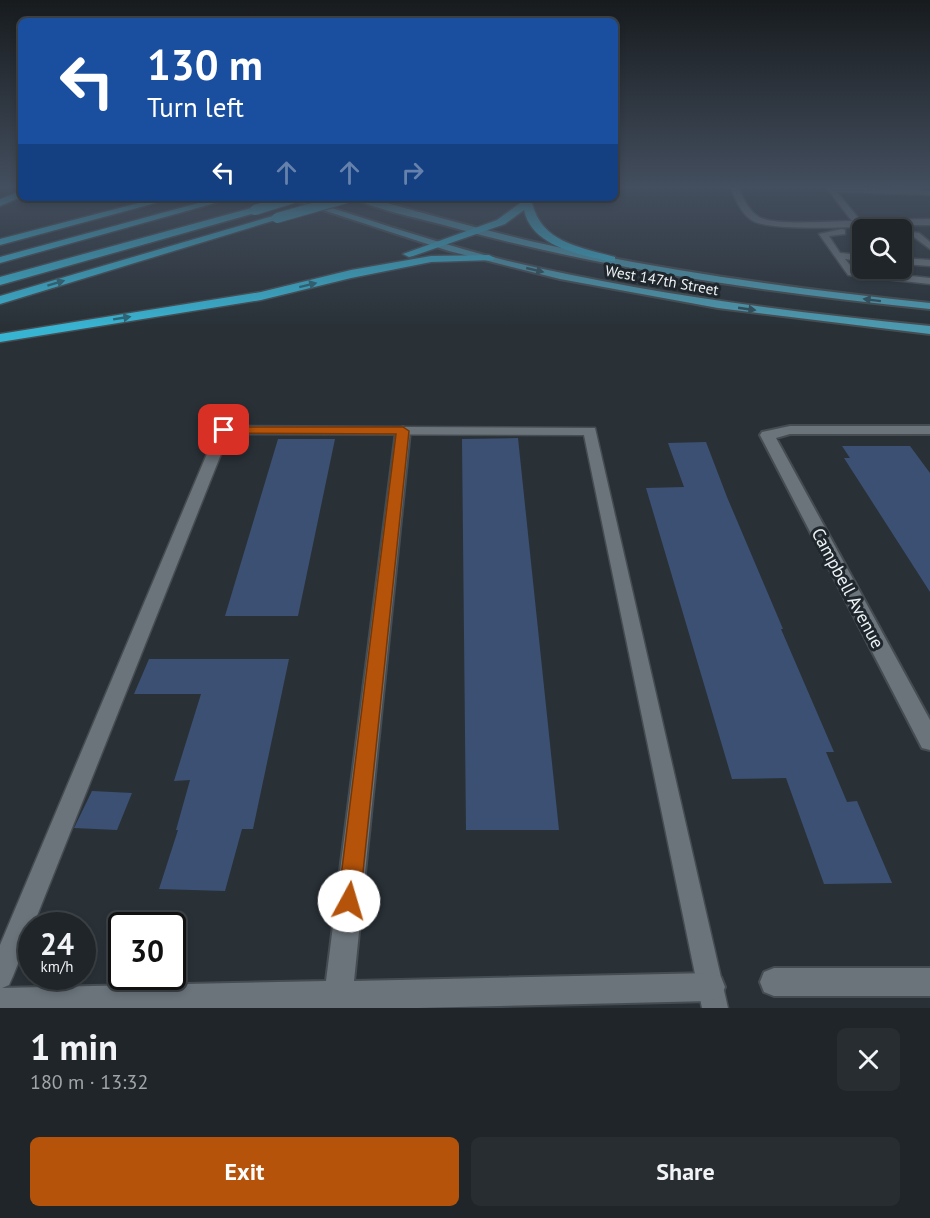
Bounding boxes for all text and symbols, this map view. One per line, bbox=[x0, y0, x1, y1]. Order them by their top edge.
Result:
text: 130 m bbox=[147, 37, 263, 92]
icon: left bbox=[48, 42, 126, 120]
text: Turn left bbox=[147, 90, 244, 124]
icon: left bbox=[207, 156, 240, 189]
icon: ahead bbox=[270, 156, 303, 189]
icon: ahead bbox=[333, 156, 366, 189]
icon: right bbox=[396, 156, 429, 189]
map controls bbox=[852, 219, 912, 279]
button: search bbox=[852, 219, 912, 279]
street label: West 147th Street bbox=[604, 261, 720, 299]
one-way arrow bbox=[526, 265, 544, 275]
one-way arrow bbox=[47, 278, 65, 287]
one-way arrow bbox=[299, 279, 317, 289]
one-way arrow bbox=[862, 295, 881, 304]
one-way arrow bbox=[738, 304, 757, 314]
one-way arrow bbox=[112, 313, 131, 322]
pin bbox=[198, 404, 249, 455]
icon: arrive bbox=[207, 413, 240, 446]
street label: Campbell Avenue bbox=[807, 524, 889, 652]
position arrow bbox=[317, 869, 381, 933]
speed limit sign: 30 bbox=[108, 912, 186, 990]
text: 24 bbox=[40, 924, 74, 963]
text: km/h bbox=[41, 957, 73, 976]
text: 1 min bbox=[30, 1023, 118, 1070]
button: close bbox=[837, 1028, 900, 1091]
text: 180 m · 13:32 bbox=[30, 1069, 148, 1095]
button: Exit bbox=[30, 1137, 459, 1206]
button: Share bbox=[471, 1137, 900, 1206]

